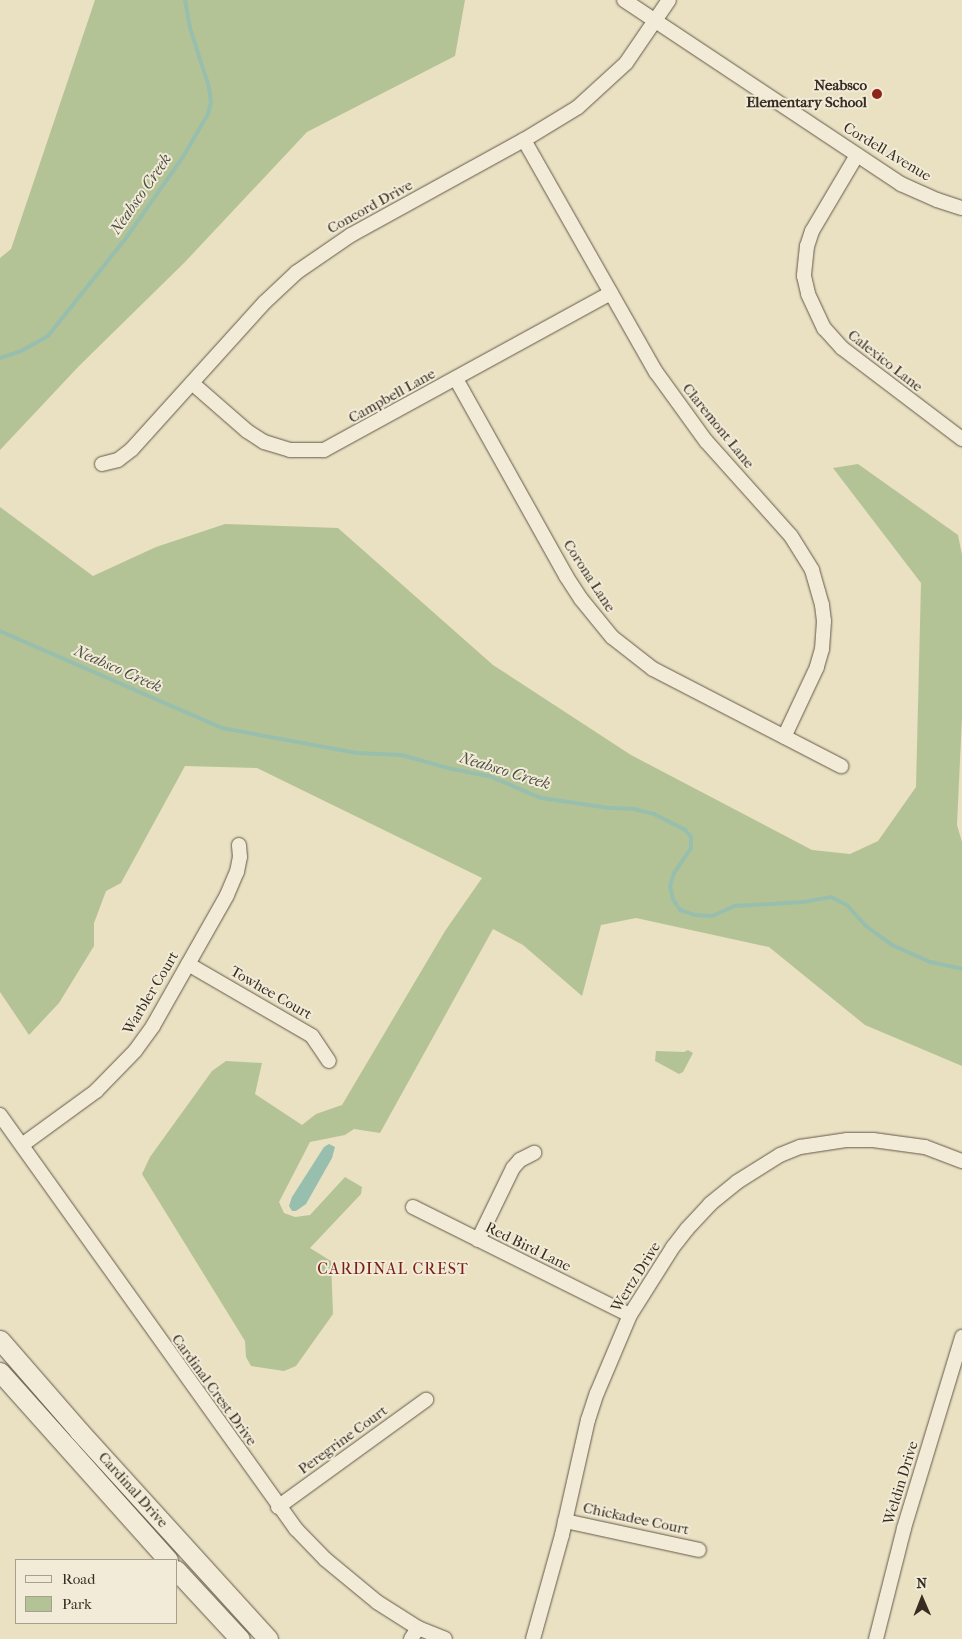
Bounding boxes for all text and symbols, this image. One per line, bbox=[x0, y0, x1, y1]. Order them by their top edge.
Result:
place label: Neabsco Elementary School bbox=[746, 76, 867, 111]
marker: Neabsco Elementary School bbox=[871, 88, 883, 100]
street label: Cordell Avenue bbox=[840, 119, 934, 185]
water label: Neabsco Creek bbox=[106, 150, 176, 238]
street label: Concord Drive bbox=[324, 176, 416, 238]
street label: Calexico Lane bbox=[844, 326, 926, 396]
street label: Campbell Lane bbox=[345, 365, 439, 427]
street label: Claremont Lane bbox=[678, 380, 758, 472]
street label: Corona Lane bbox=[559, 537, 619, 615]
water label: Neabsco Creek bbox=[71, 641, 165, 697]
water label: Neabsco Creek bbox=[457, 748, 553, 794]
street label: Warbler Court bbox=[119, 948, 183, 1038]
street label: Towhee Court bbox=[227, 962, 315, 1024]
street label: Red Bird Lane bbox=[482, 1218, 574, 1276]
street label: Wertz Drive bbox=[607, 1239, 665, 1315]
district label: CARDINAL CREST bbox=[316, 1259, 470, 1279]
street label: Cardinal Crest Drive bbox=[168, 1331, 260, 1449]
street label: Peregrine Court bbox=[295, 1402, 391, 1478]
street label: Weldin Drive bbox=[880, 1439, 922, 1527]
street label: Cardinal Drive bbox=[94, 1448, 172, 1532]
street label: Chickadee Court bbox=[581, 1499, 691, 1539]
legend bbox=[15, 1559, 178, 1624]
text: Road bbox=[62, 1570, 95, 1588]
north arrow bbox=[897, 1574, 947, 1624]
text: N bbox=[916, 1575, 927, 1592]
text: Park bbox=[62, 1595, 92, 1613]

